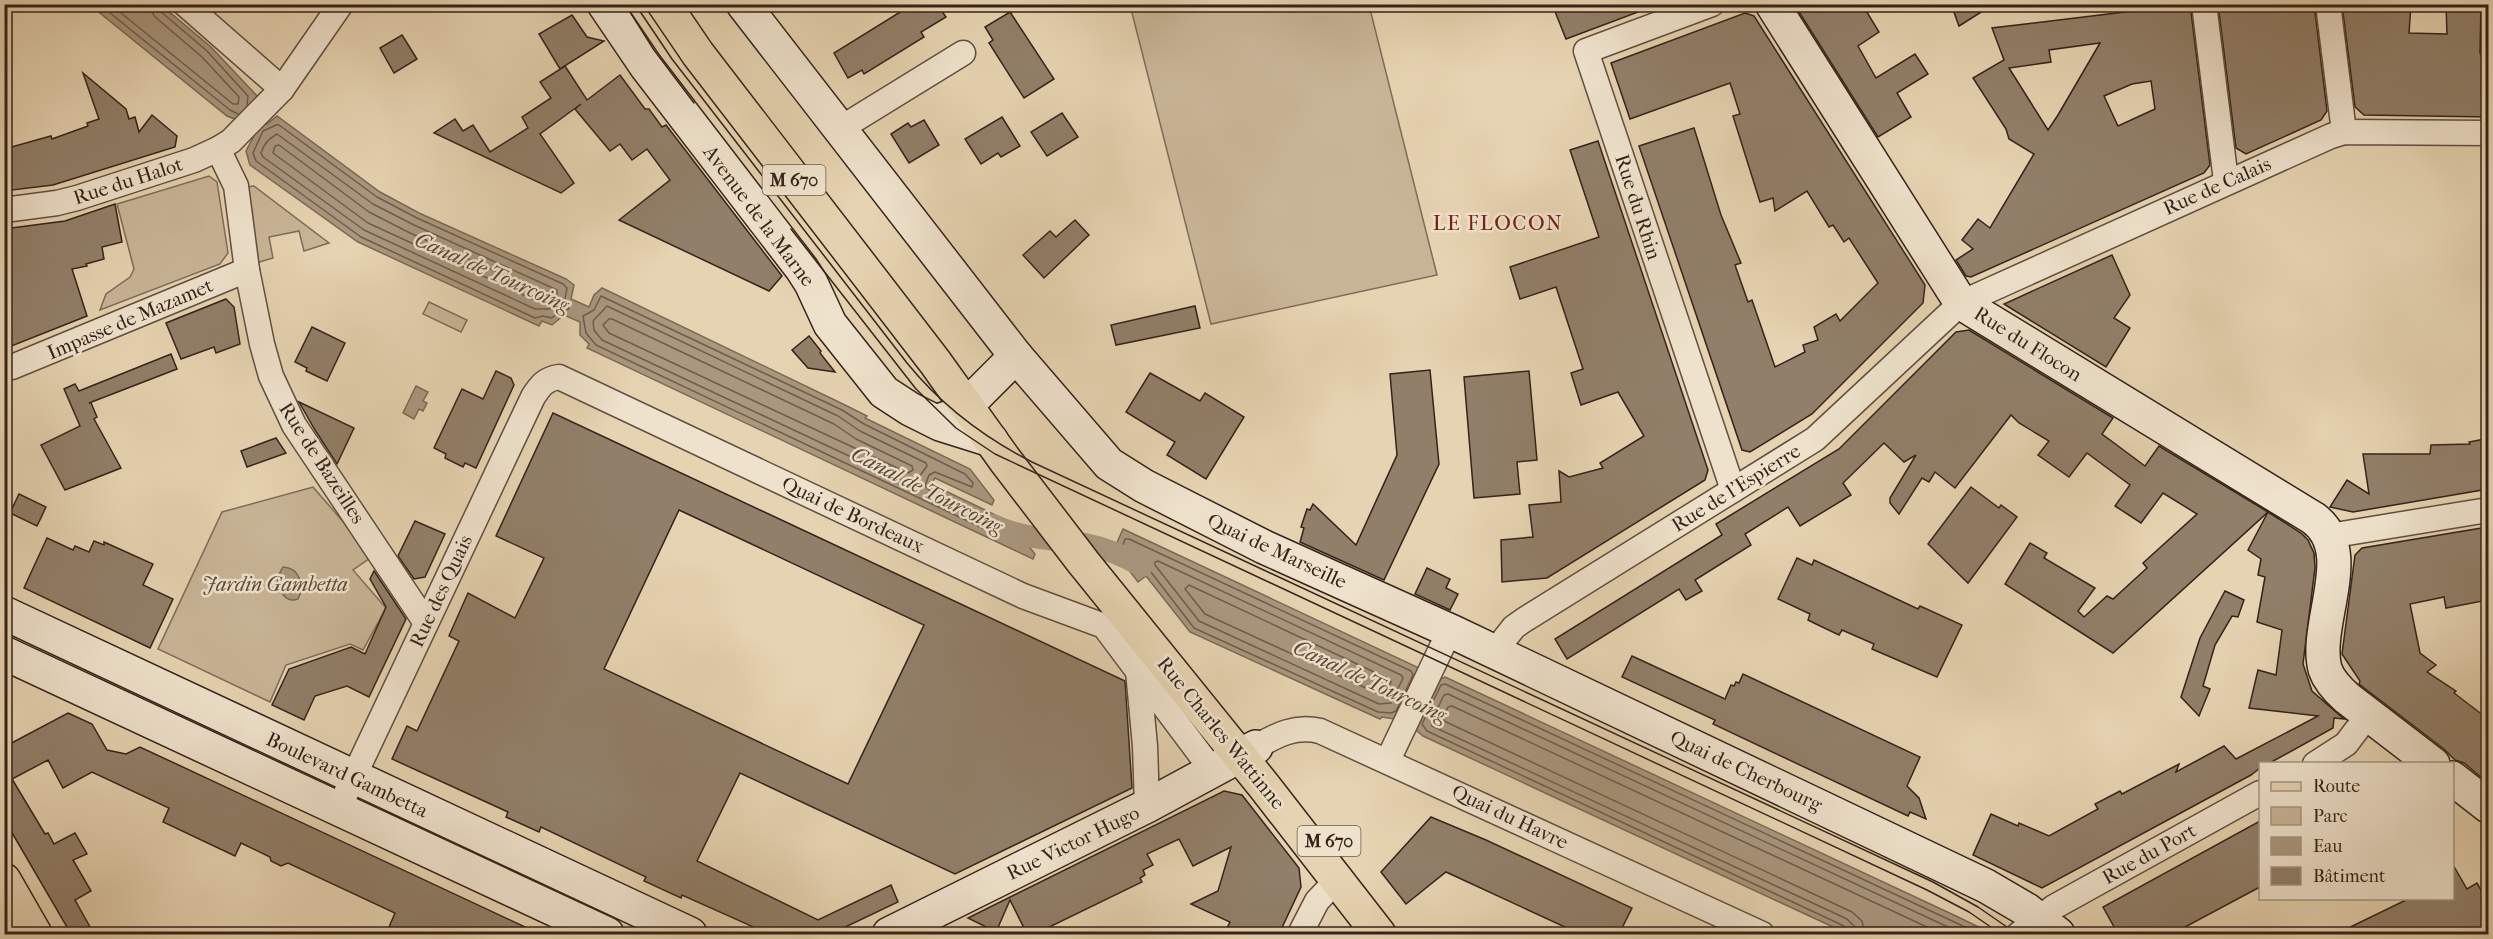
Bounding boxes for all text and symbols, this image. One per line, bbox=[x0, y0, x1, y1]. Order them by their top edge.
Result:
street label: Avenue de la Marne bbox=[698, 140, 820, 291]
street label: Rue du Rhin bbox=[1610, 151, 1666, 263]
street label: Rue du Halot bbox=[70, 152, 186, 210]
street label: Rue de Calais bbox=[2160, 152, 2274, 220]
road number: M 670 bbox=[762, 165, 826, 195]
district label: LE FLOCON bbox=[1433, 211, 1563, 235]
water label: Canal de Tourcoing bbox=[411, 227, 574, 317]
street label: Impasse de Mazamet bbox=[44, 274, 216, 364]
street label: Rue du Flocon bbox=[1970, 302, 2087, 387]
street label: Rue de Bazeilles bbox=[274, 398, 370, 528]
street label: Rue de l'Espierre bbox=[1667, 439, 1805, 537]
water label: Canal de Tourcoing bbox=[847, 442, 1007, 539]
street label: Quai de Bordeaux bbox=[778, 472, 928, 558]
street label: Quai de Marseille bbox=[1204, 509, 1351, 593]
street label: Rue des Quais bbox=[405, 531, 477, 651]
park label: Jardin Gambetta bbox=[202, 573, 348, 596]
water label: Canal de Tourcoing bbox=[1290, 635, 1451, 727]
street label: Rue Charles Wattinne bbox=[1152, 652, 1290, 814]
street label: Quai de Cherbourg bbox=[1666, 726, 1826, 816]
street label: Boulevard Gambetta bbox=[263, 727, 432, 823]
legend bbox=[2259, 762, 2454, 900]
text: Route bbox=[2313, 776, 2360, 797]
street label: Quai du Havre bbox=[1448, 780, 1572, 854]
street label: Rue Victor Hugo bbox=[1003, 801, 1143, 885]
text: Parc bbox=[2313, 806, 2348, 827]
street label: Rue du Port bbox=[2098, 819, 2200, 889]
road number: M 670 bbox=[1298, 826, 1360, 856]
text: Eau bbox=[2313, 836, 2342, 857]
text: Bâtiment bbox=[2313, 866, 2386, 887]

